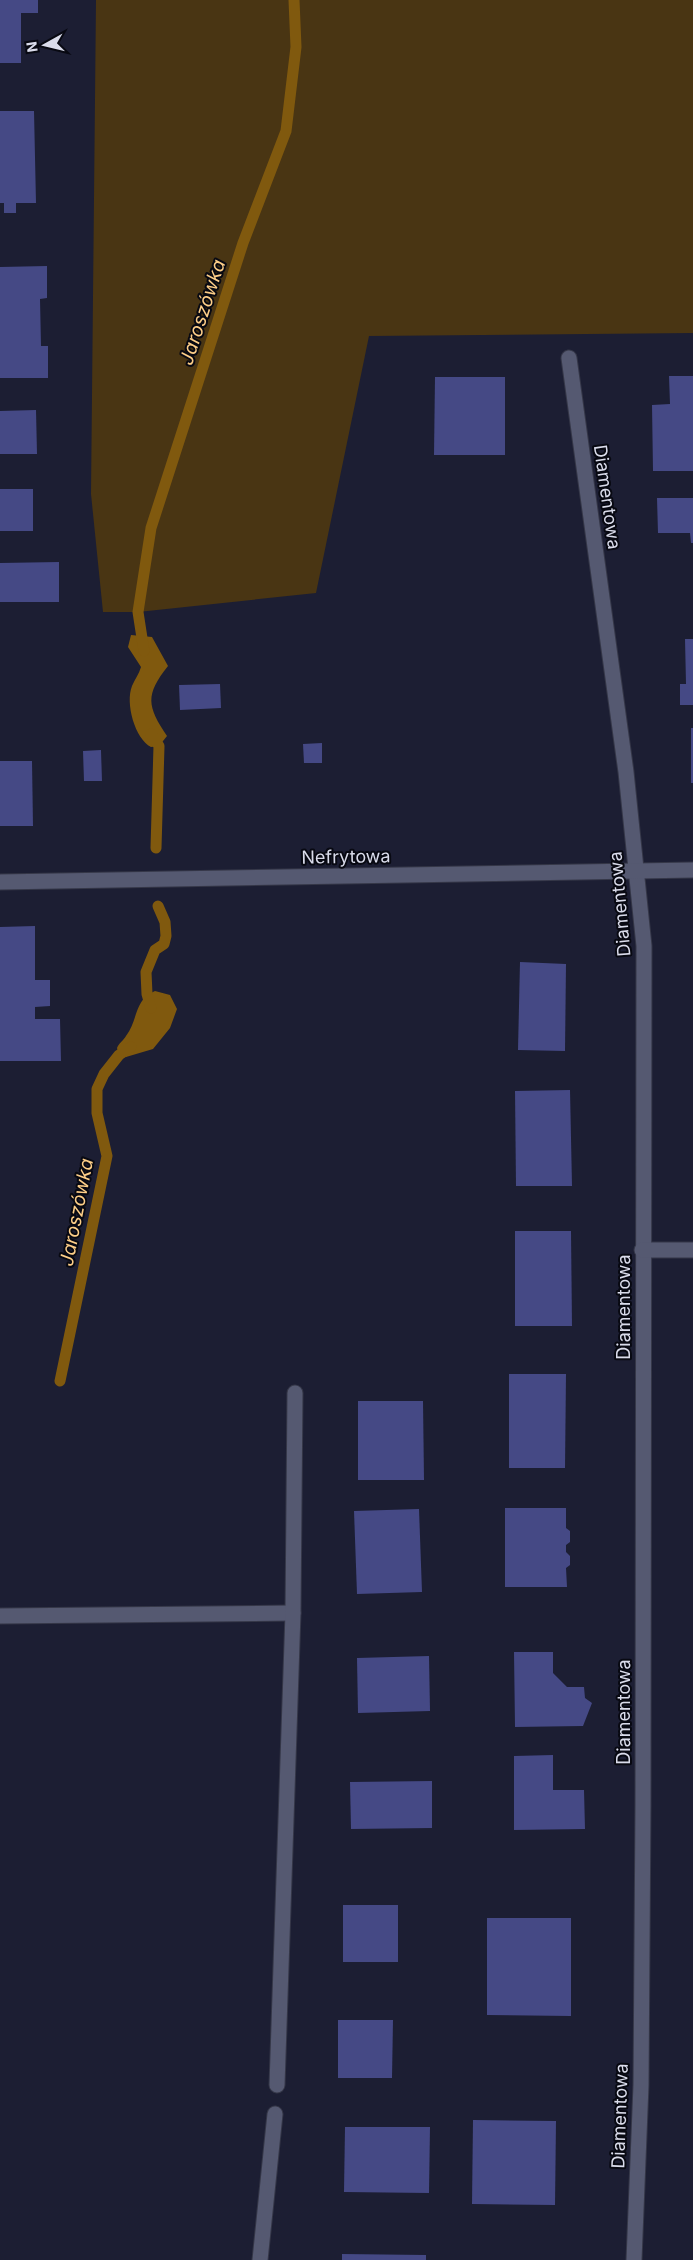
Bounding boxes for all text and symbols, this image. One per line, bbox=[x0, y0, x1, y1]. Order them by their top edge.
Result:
north arrow bbox=[20, 20, 70, 70]
text: N bbox=[22, 40, 41, 53]
water label: Jaroszówka bbox=[175, 256, 230, 368]
street label: Diamentowa bbox=[590, 443, 625, 551]
street label: Nefrytowa bbox=[301, 845, 391, 868]
street label: Diamentowa bbox=[604, 851, 635, 957]
water label: Jaroszówka bbox=[55, 1156, 98, 1268]
street label: Diamentowa bbox=[613, 1254, 634, 1360]
street label: Diamentowa bbox=[613, 1659, 634, 1765]
street label: Diamentowa bbox=[607, 2063, 632, 2169]

